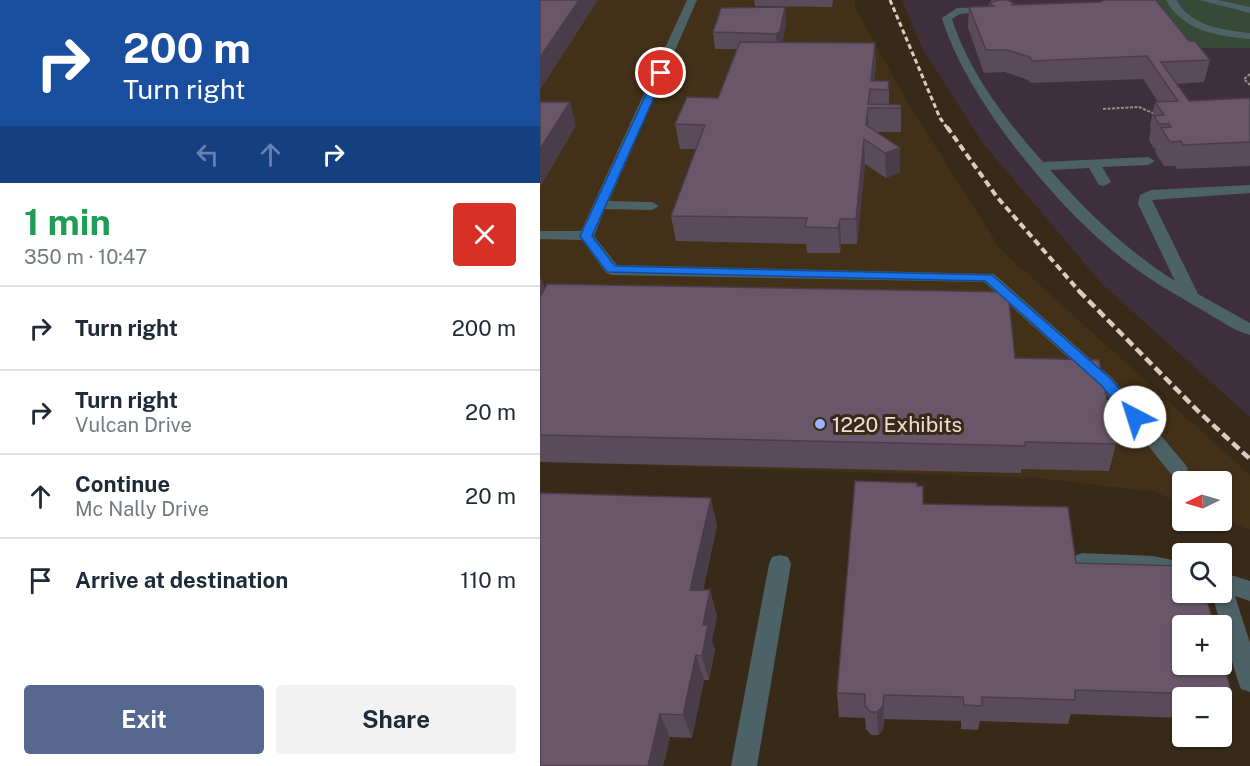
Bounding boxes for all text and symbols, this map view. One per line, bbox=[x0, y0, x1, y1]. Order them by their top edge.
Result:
text: 200 m bbox=[123, 23, 251, 72]
icon: right bbox=[24, 24, 102, 102]
pin bbox=[635, 47, 686, 98]
icon: arrive bbox=[644, 56, 677, 89]
text: Turn right bbox=[123, 73, 246, 105]
icon: left bbox=[191, 138, 224, 171]
icon: ahead bbox=[254, 138, 287, 171]
icon: right bbox=[317, 138, 350, 171]
text: 1 min bbox=[24, 201, 111, 243]
button: close bbox=[453, 203, 516, 266]
text: 350 m · 10:47 bbox=[24, 245, 147, 269]
icon: right bbox=[24, 312, 57, 345]
text: Turn right bbox=[75, 315, 178, 341]
text: 200 m bbox=[452, 315, 516, 341]
position arrow bbox=[1103, 385, 1167, 449]
text: Turn right bbox=[75, 387, 178, 413]
icon: right bbox=[24, 396, 57, 429]
text: 20 m bbox=[465, 399, 516, 425]
place label: 1220 Exhibits bbox=[832, 412, 962, 437]
text: Vulcan Drive bbox=[75, 413, 192, 437]
marker: 1220 Exhibits bbox=[813, 417, 827, 431]
text: Continue bbox=[75, 471, 170, 497]
north arrow bbox=[1172, 471, 1232, 531]
map controls bbox=[1172, 471, 1232, 747]
icon: ahead bbox=[24, 480, 57, 513]
text: 20 m bbox=[465, 483, 516, 509]
text: Mc Nally Drive bbox=[75, 497, 209, 521]
button: search bbox=[1172, 543, 1232, 603]
icon: arrive bbox=[24, 564, 57, 597]
text: Arrive at destination bbox=[75, 567, 288, 593]
text: 110 m bbox=[460, 567, 516, 593]
button: + bbox=[1172, 615, 1232, 675]
button: Exit bbox=[24, 685, 264, 754]
button: Share bbox=[276, 685, 516, 754]
button: − bbox=[1172, 687, 1232, 747]

